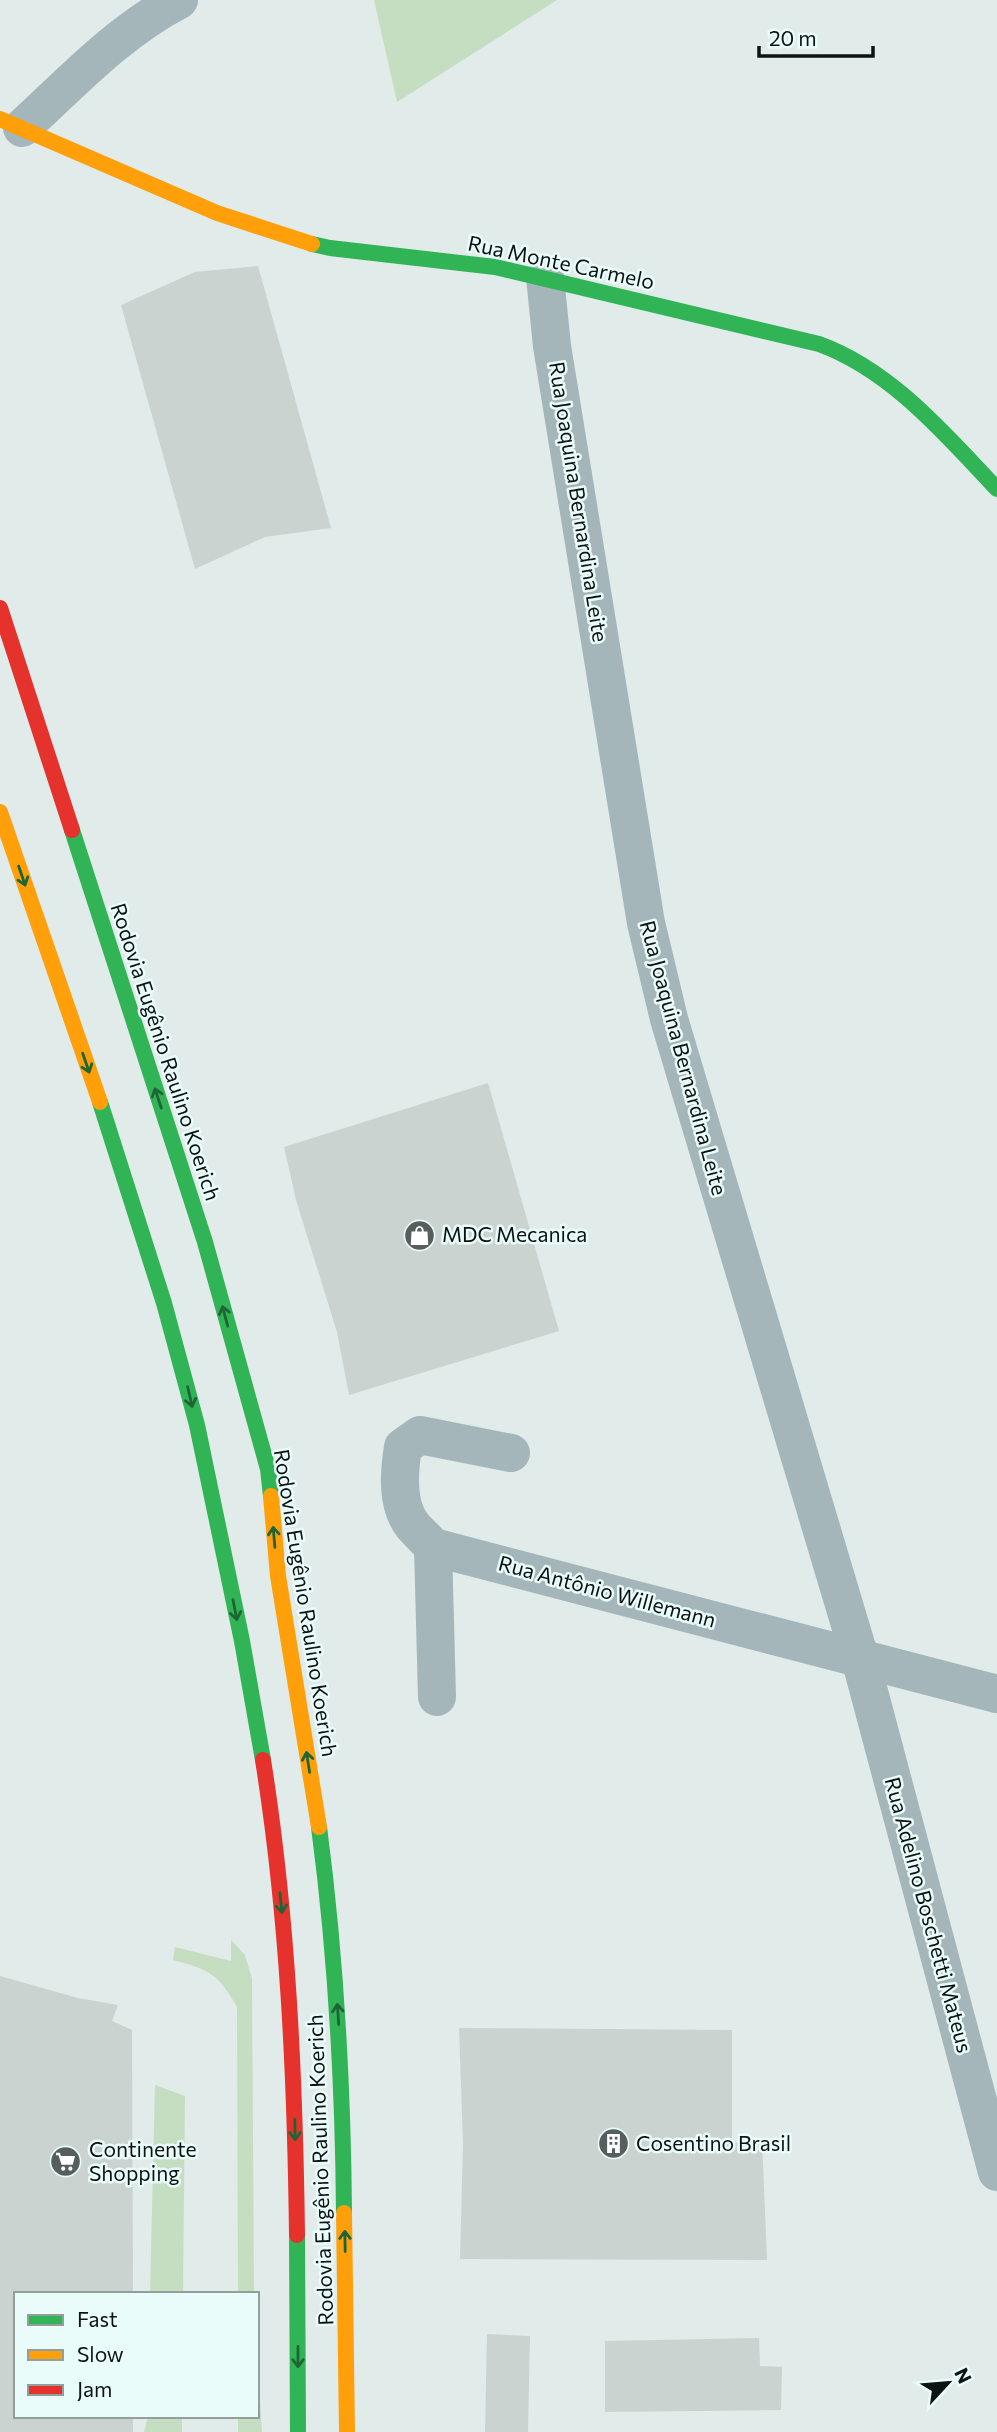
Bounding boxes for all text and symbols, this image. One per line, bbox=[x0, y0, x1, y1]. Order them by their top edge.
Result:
scale bar bbox=[759, 14, 873, 58]
text: 20 m bbox=[769, 25, 817, 50]
street label: Rua Monte Carmelo bbox=[466, 230, 657, 294]
street label: Rua Joaquina Bernardina Leite bbox=[545, 360, 614, 644]
one-way arrow bbox=[16, 865, 29, 887]
street label: Rodovia Eugênio Raulino Koerich bbox=[106, 900, 226, 1203]
street label: Rua Joaquina Bernardina Leite bbox=[636, 917, 733, 1198]
one-way arrow bbox=[81, 1051, 93, 1073]
one-way arrow bbox=[150, 1088, 163, 1110]
shop icon: MDC Mecanica bbox=[402, 1218, 436, 1252]
place label: MDC Mecanica bbox=[442, 1221, 587, 1246]
one-way arrow bbox=[218, 1305, 231, 1328]
one-way arrow bbox=[183, 1385, 197, 1408]
street label: Rodovia Eugênio Raulino Koerich bbox=[270, 1447, 343, 1758]
one-way arrow bbox=[267, 1526, 280, 1549]
street label: Rua Antônio Willemann bbox=[496, 1549, 719, 1632]
one-way arrow bbox=[229, 1598, 243, 1621]
one-way arrow bbox=[301, 1751, 314, 1774]
street label: Rua Adelino Boschetti Mateus bbox=[881, 1774, 978, 2055]
one-way arrow bbox=[274, 1891, 287, 1914]
one-way arrow bbox=[331, 2003, 344, 2026]
street label: Rodovia Eugênio Raulino Koerich bbox=[302, 2014, 337, 2326]
one-way arrow bbox=[288, 2118, 302, 2141]
building icon: Cosentino Brasil bbox=[596, 2127, 630, 2161]
place label: Cosentino Brasil bbox=[636, 2130, 791, 2155]
place label: Continente Shopping bbox=[89, 2136, 197, 2185]
supermarket icon: Continente Shopping bbox=[49, 2145, 83, 2179]
one-way arrow bbox=[339, 2230, 352, 2253]
legend bbox=[14, 2292, 259, 2418]
text: Fast bbox=[77, 2306, 118, 2331]
text: Slow bbox=[77, 2341, 124, 2366]
one-way arrow bbox=[291, 2346, 305, 2369]
north arrow bbox=[913, 2348, 983, 2418]
text: N bbox=[950, 2364, 977, 2387]
text: Jam bbox=[77, 2376, 112, 2401]

